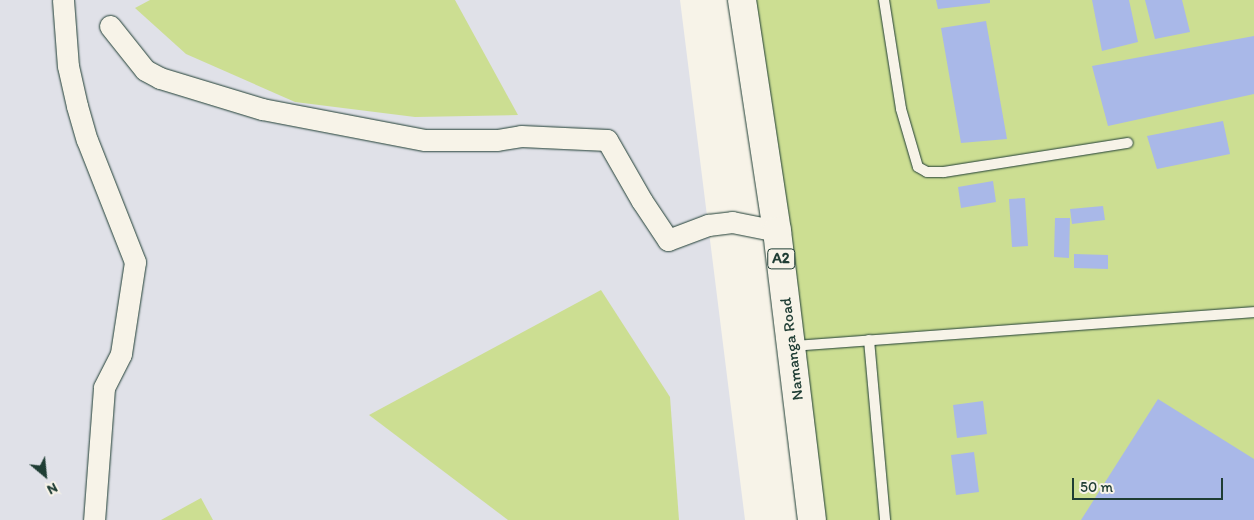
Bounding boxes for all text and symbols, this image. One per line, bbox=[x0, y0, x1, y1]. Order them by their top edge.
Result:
road number: A2 bbox=[767, 246, 795, 272]
street label: Namanga Road bbox=[776, 296, 808, 402]
north arrow bbox=[20, 450, 70, 500]
scale bar bbox=[1074, 468, 1225, 500]
text: 50 m bbox=[1080, 478, 1113, 496]
text: N bbox=[44, 479, 60, 498]

